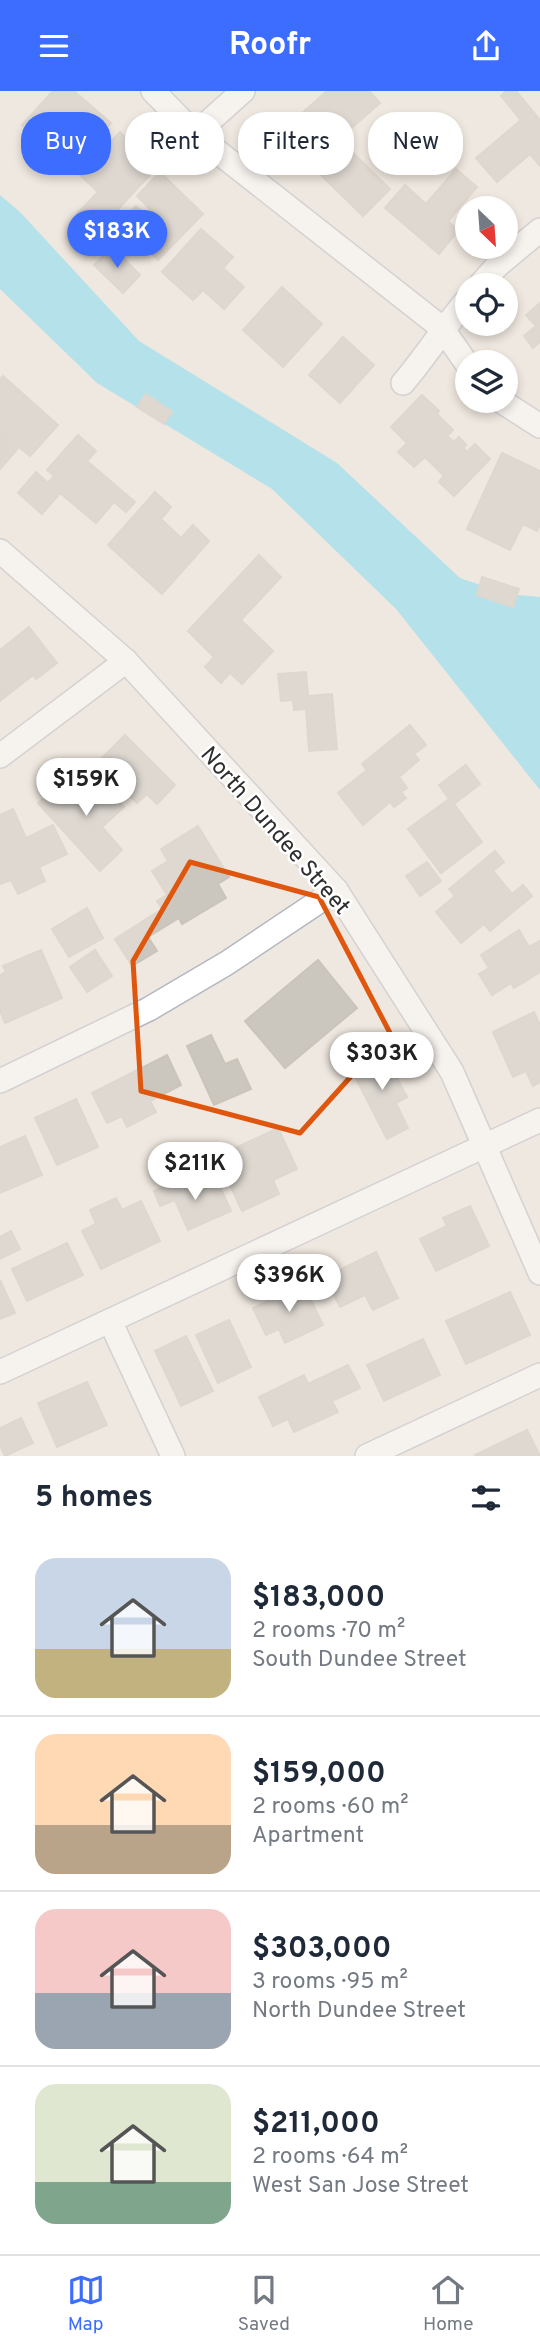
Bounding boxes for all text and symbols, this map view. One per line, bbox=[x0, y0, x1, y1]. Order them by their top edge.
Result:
text: Roofr bbox=[229, 26, 311, 66]
icon: menu bbox=[35, 27, 73, 65]
icon: share bbox=[467, 27, 505, 65]
chip: Buy bbox=[21, 112, 111, 175]
chip: Rent bbox=[125, 112, 224, 175]
chip: Filters bbox=[238, 112, 354, 175]
chip: New bbox=[368, 112, 463, 175]
north arrow bbox=[455, 196, 518, 259]
map controls bbox=[455, 196, 518, 413]
pin: $183K bbox=[68, 211, 166, 270]
text: $183K bbox=[83, 218, 151, 247]
button: locate bbox=[455, 273, 518, 336]
button: layers bbox=[455, 350, 518, 413]
street label: North Dundee Street bbox=[193, 741, 355, 922]
pin: $159K bbox=[37, 759, 135, 818]
text: $159K bbox=[52, 766, 120, 795]
pin: $303K bbox=[333, 1033, 431, 1092]
text: $303K bbox=[346, 1040, 418, 1069]
pin: $211K bbox=[146, 1143, 244, 1202]
text: $211K bbox=[164, 1150, 226, 1179]
pin: $396K bbox=[240, 1255, 338, 1314]
text: $396K bbox=[253, 1262, 325, 1291]
icon: filters bbox=[467, 1479, 505, 1517]
text: 5 homes bbox=[35, 1480, 153, 1517]
text: $183,000 bbox=[252, 1580, 385, 1617]
icon: home bbox=[91, 1586, 175, 1670]
text: 2 rooms · 70 m² bbox=[252, 1617, 405, 1646]
text: South Dundee Street bbox=[252, 1646, 467, 1675]
text: $159,000 bbox=[252, 1756, 386, 1793]
icon: home bbox=[91, 1762, 175, 1846]
text: 2 rooms · 60 m² bbox=[252, 1793, 409, 1822]
text: Apartment bbox=[252, 1822, 364, 1851]
text: $303,000 bbox=[252, 1931, 392, 1968]
icon: home bbox=[91, 1937, 175, 2021]
text: 3 rooms · 95 m² bbox=[252, 1968, 408, 1997]
text: North Dundee Street bbox=[252, 1997, 466, 2026]
text: $211,000 bbox=[252, 2106, 380, 2143]
icon: home bbox=[91, 2112, 175, 2196]
text: 2 rooms · 64 m² bbox=[252, 2143, 408, 2172]
text: West San Jose Street bbox=[252, 2172, 469, 2201]
tab: Map bbox=[67, 2271, 105, 2337]
tab: Saved bbox=[238, 2271, 290, 2337]
tab: Home bbox=[423, 2271, 473, 2337]

